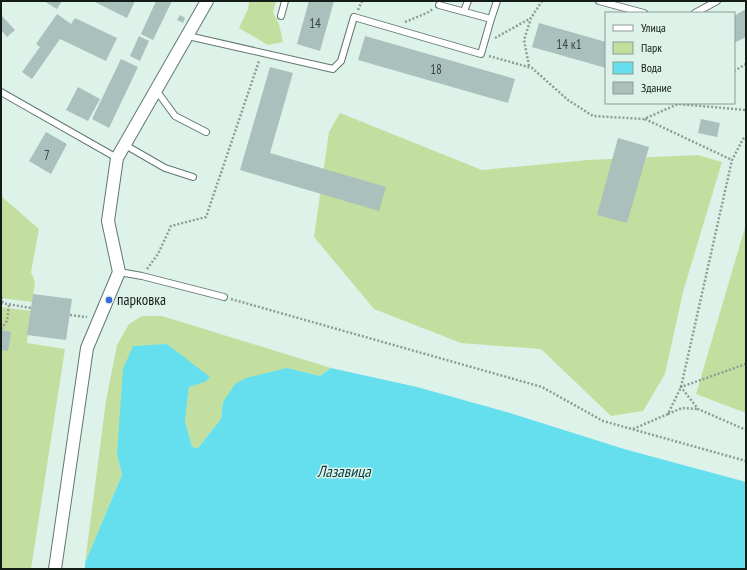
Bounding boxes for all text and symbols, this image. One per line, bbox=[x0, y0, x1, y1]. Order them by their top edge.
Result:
legend bbox=[605, 12, 735, 104]
house number: 14 bbox=[309, 15, 321, 32]
text: Улица bbox=[641, 20, 666, 35]
house number: 14 к1 bbox=[556, 36, 582, 53]
text: Парк bbox=[641, 40, 662, 55]
text: Вода bbox=[641, 60, 662, 75]
house number: 18 bbox=[430, 61, 442, 78]
text: Здание bbox=[641, 80, 672, 95]
house number: 7 bbox=[44, 147, 50, 164]
place label: парковка bbox=[117, 290, 166, 309]
marker: парковка bbox=[104, 295, 114, 305]
water label: Лазавица bbox=[316, 461, 372, 481]

